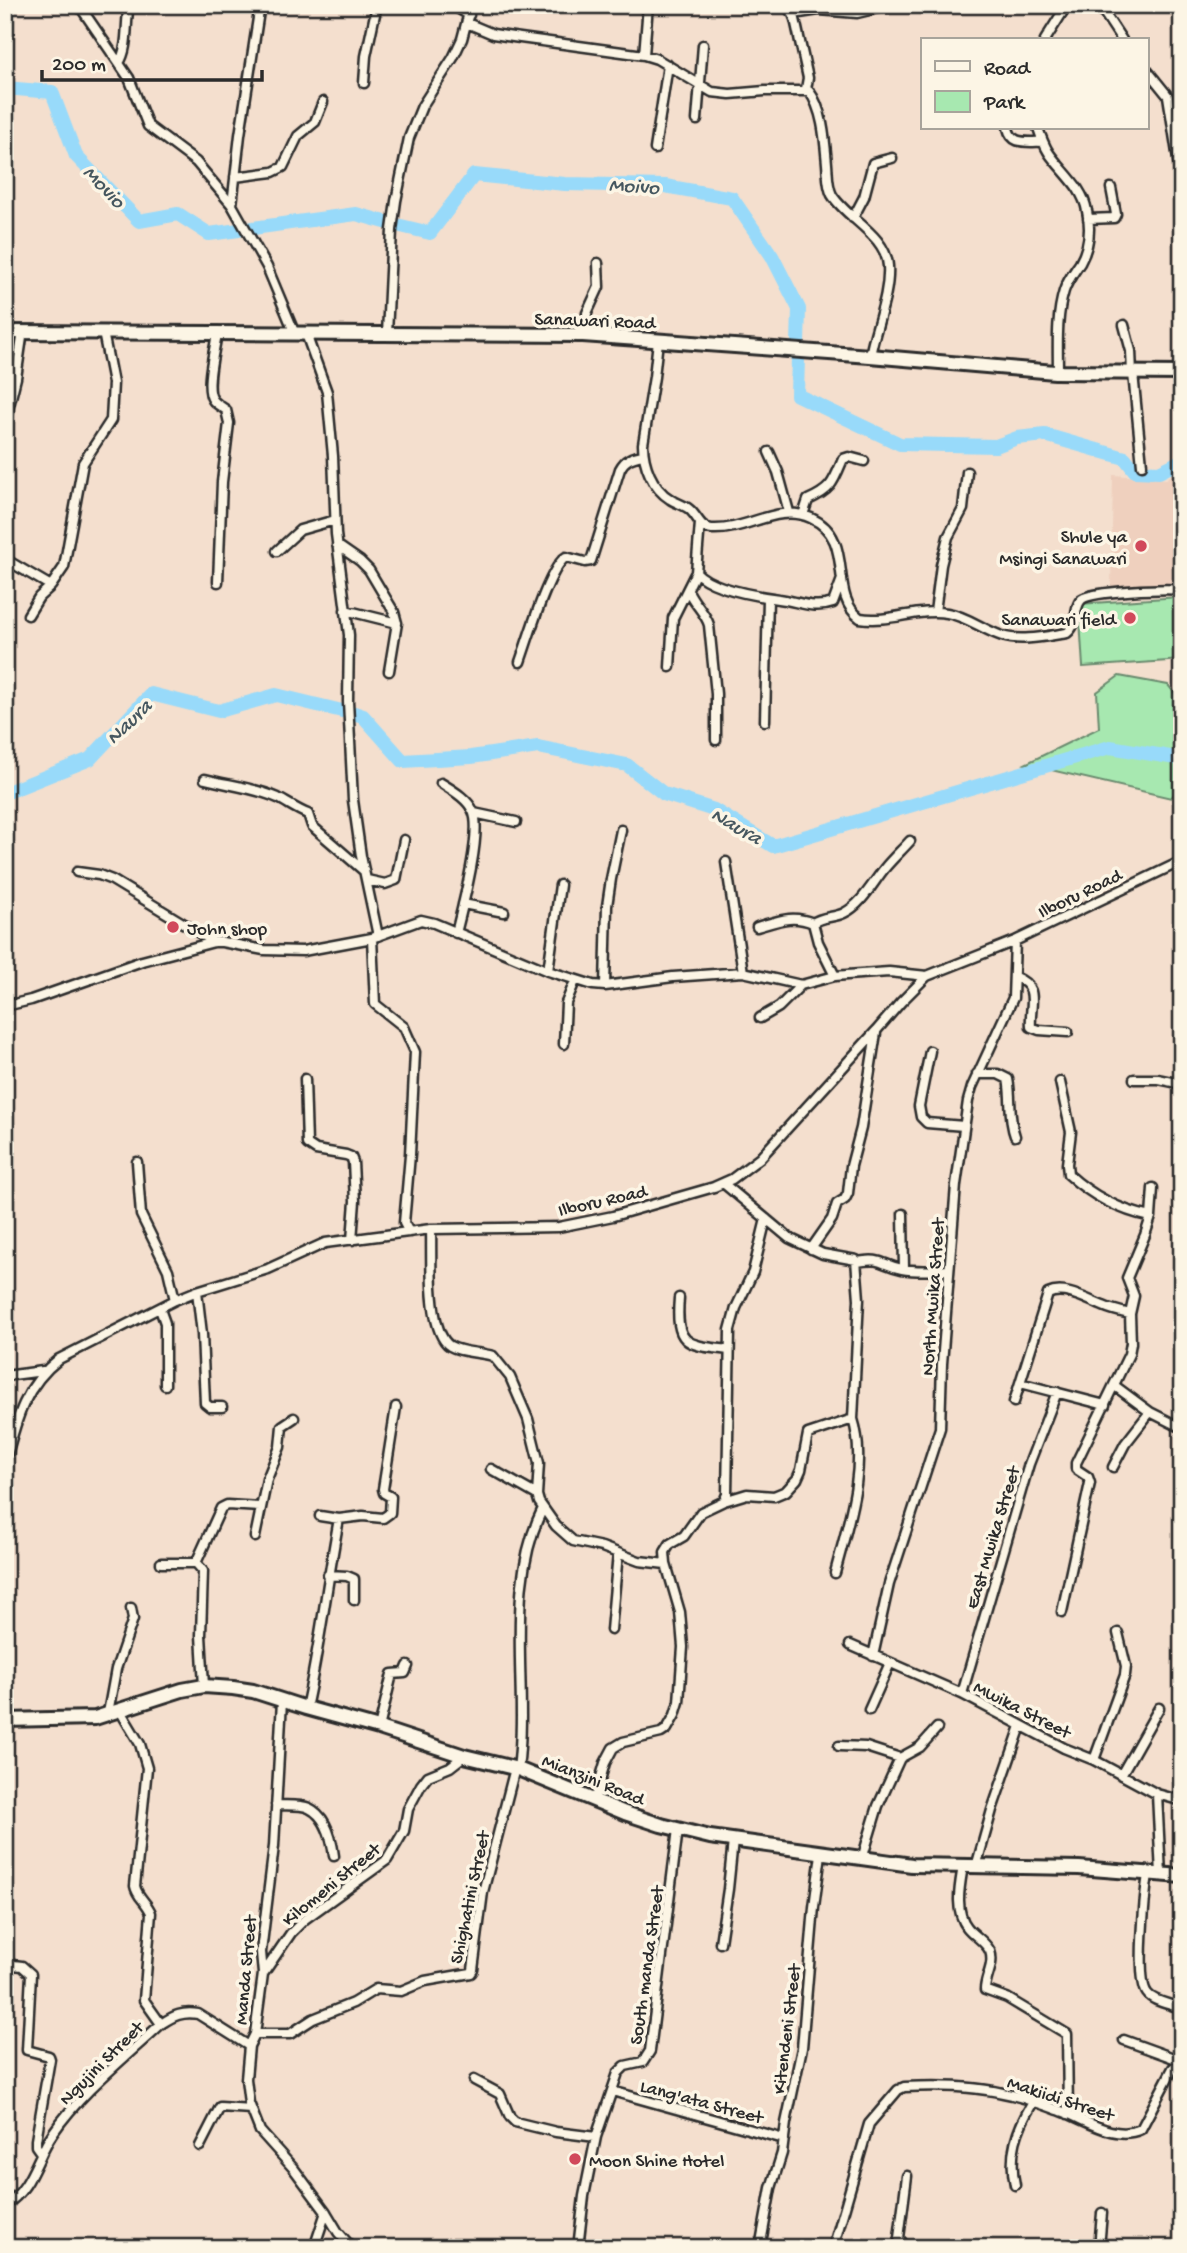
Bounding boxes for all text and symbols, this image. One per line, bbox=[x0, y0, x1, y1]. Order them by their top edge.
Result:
scale bar bbox=[42, 38, 262, 82]
legend bbox=[921, 38, 1148, 130]
text: 200 m bbox=[52, 54, 106, 79]
text: Road bbox=[984, 58, 1032, 83]
text: Park bbox=[983, 92, 1027, 117]
water label: Movio bbox=[76, 162, 130, 216]
water label: Moivo bbox=[608, 174, 661, 203]
street label: Sanawari Road bbox=[534, 309, 658, 336]
place label: Shule ya Msingi Sanawari bbox=[999, 527, 1128, 572]
marker: Shule ya Msingi Sanawari bbox=[1133, 538, 1149, 554]
place label: Sanawari field bbox=[1001, 610, 1118, 633]
marker: Sanawari field bbox=[1122, 610, 1138, 626]
water label: Naura bbox=[102, 695, 160, 751]
water label: Naura bbox=[705, 804, 766, 853]
street label: Ilboru Road bbox=[1035, 864, 1128, 925]
marker: John shop bbox=[165, 919, 181, 935]
place label: John shop bbox=[187, 919, 268, 942]
street label: Ilboru Road bbox=[556, 1181, 651, 1224]
street label: North Mwika Street bbox=[918, 1216, 952, 1377]
street label: East Mwika Street bbox=[962, 1462, 1028, 1612]
street label: Mwika Street bbox=[969, 1677, 1076, 1746]
street label: Mianzini Road bbox=[538, 1750, 649, 1813]
street label: Shighatini Street bbox=[446, 1827, 497, 1966]
street label: Kilomeni Street bbox=[278, 1838, 388, 1932]
street label: South manda Street bbox=[626, 1882, 671, 2046]
street label: Manda Street bbox=[231, 1912, 264, 2026]
street label: Kitendeni Street bbox=[769, 1961, 808, 2096]
street label: Ngujini Street bbox=[55, 2016, 151, 2112]
street label: Makiidi Street bbox=[1004, 2072, 1118, 2129]
street label: Lang'ata Street bbox=[637, 2076, 767, 2131]
marker: Moon Shine Hotel bbox=[567, 2151, 583, 2167]
place label: Moon Shine Hotel bbox=[589, 2151, 724, 2174]

